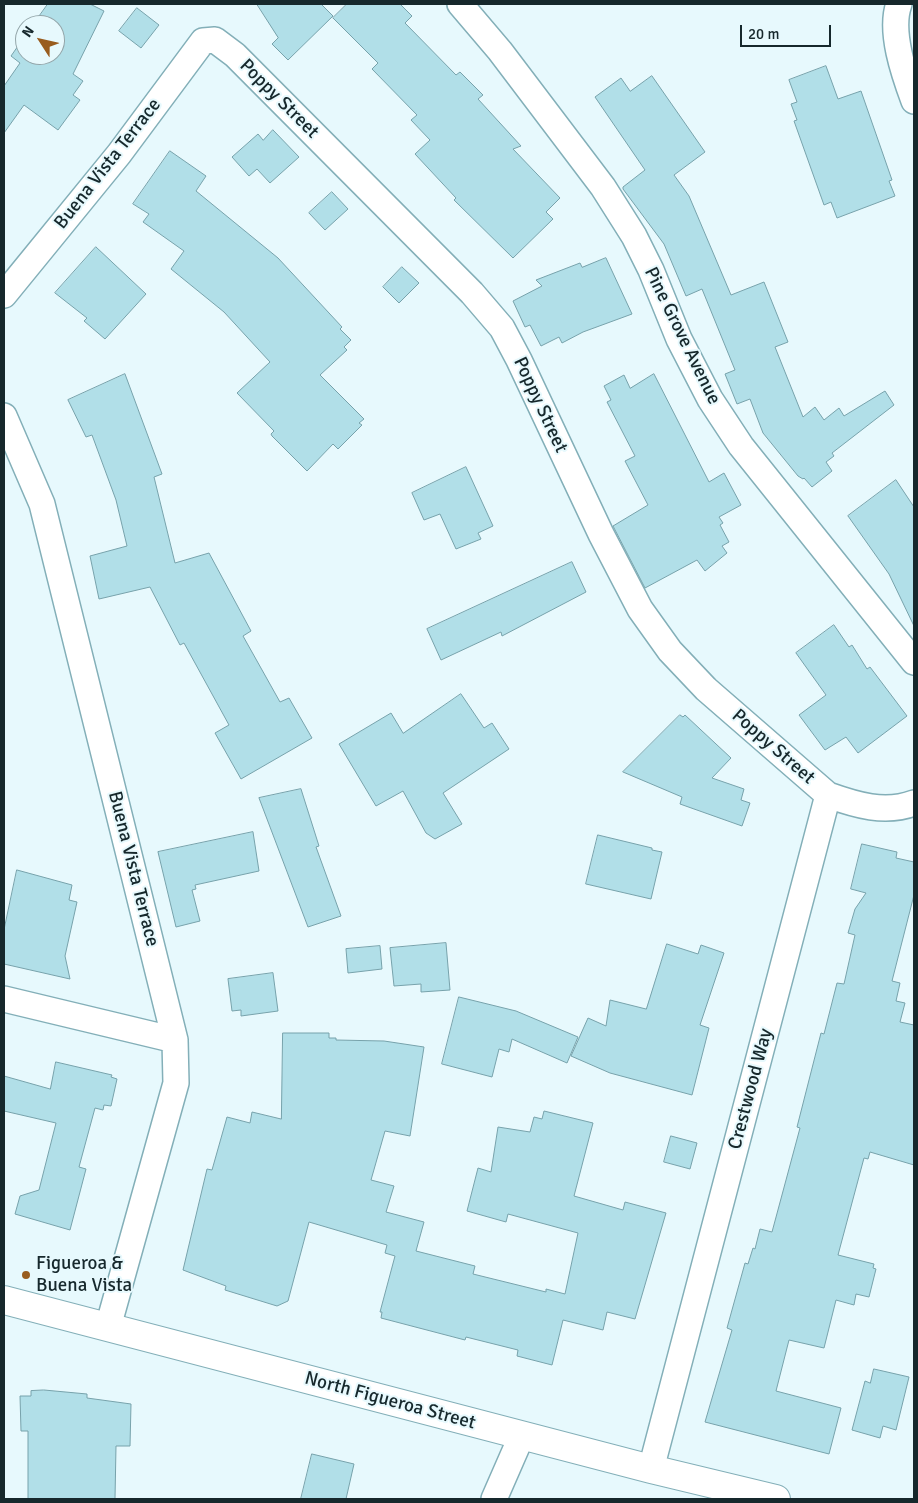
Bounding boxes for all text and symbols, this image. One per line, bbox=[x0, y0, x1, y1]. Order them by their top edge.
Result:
north arrow bbox=[15, 15, 65, 65]
scale bar bbox=[743, 15, 834, 47]
text: N bbox=[18, 23, 38, 41]
text: 20 m bbox=[748, 25, 779, 43]
street label: Poppy Street bbox=[235, 55, 323, 143]
street label: Buena Vista Terrace bbox=[50, 94, 166, 234]
street label: Pine Grove Avenue bbox=[639, 264, 725, 408]
street label: Poppy Street bbox=[508, 354, 572, 456]
street label: Poppy Street bbox=[727, 705, 819, 789]
street label: Buena Vista Terrace bbox=[103, 789, 163, 949]
street label: Crestwood Way bbox=[724, 1026, 778, 1152]
place label: Figueroa & Buena Vista bbox=[36, 1253, 132, 1297]
marker: Figueroa & Buena Vista bbox=[20, 1269, 32, 1281]
street label: North Figueroa Street bbox=[302, 1367, 478, 1435]

